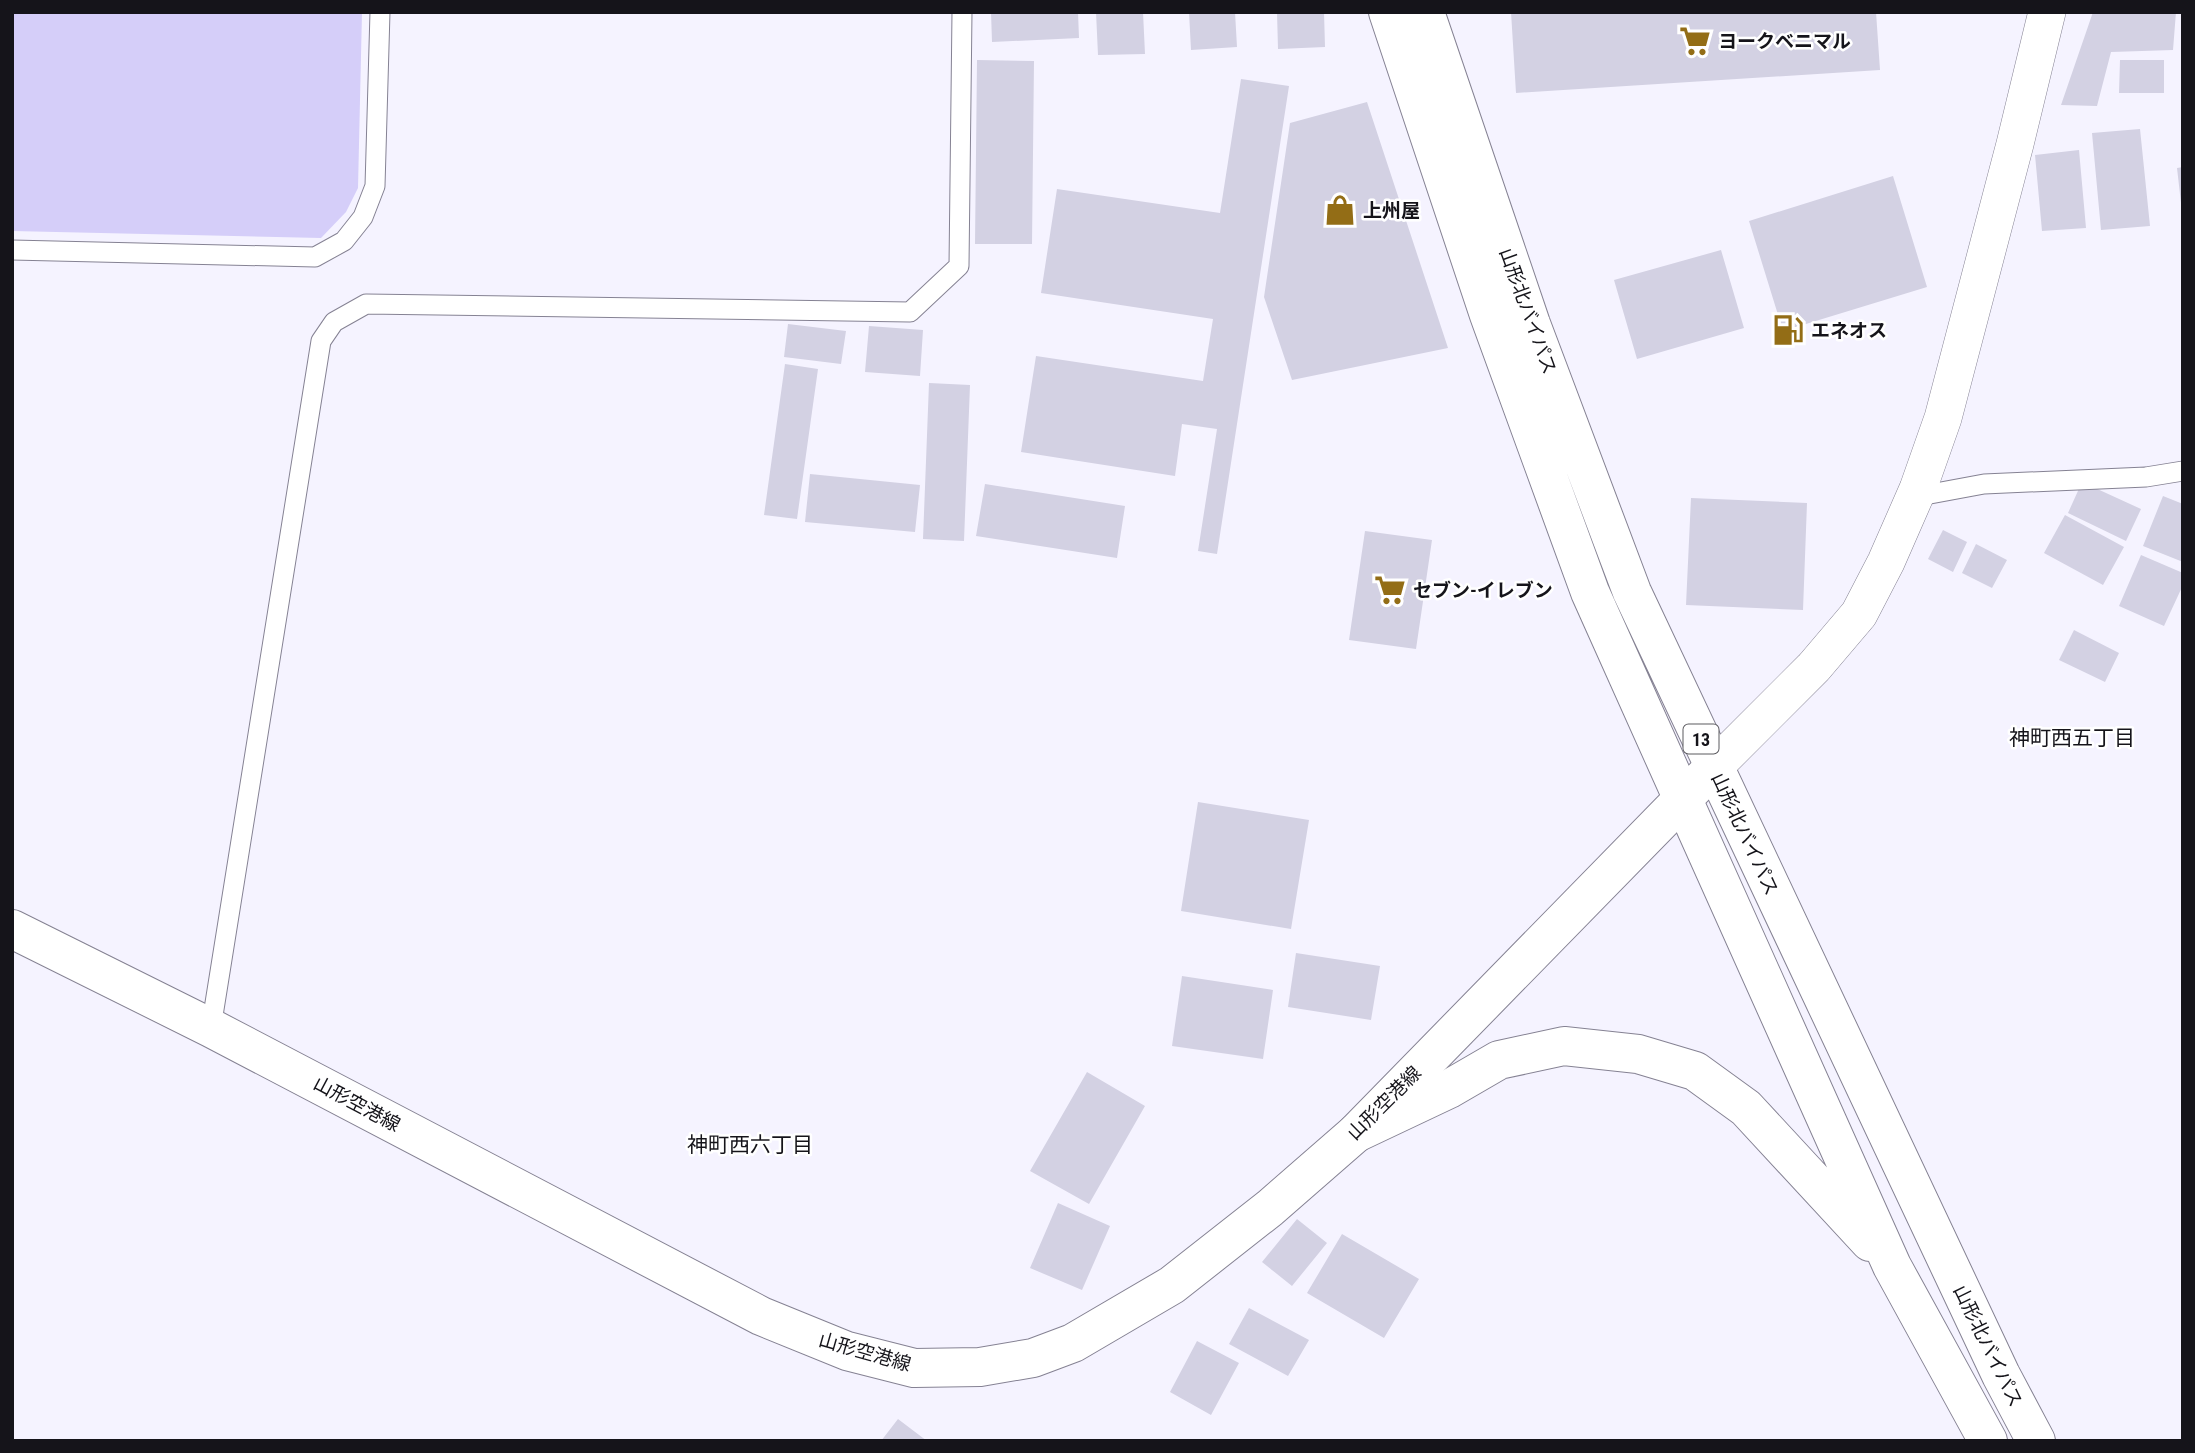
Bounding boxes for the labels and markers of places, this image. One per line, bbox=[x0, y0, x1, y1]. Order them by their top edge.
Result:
supermarket icon: ヨークベニマル bbox=[1678, 24, 1712, 58]
place label: ヨークベニマル bbox=[1718, 30, 1851, 53]
shop icon: 上州屋 bbox=[1323, 193, 1357, 227]
place label: 上州屋 bbox=[1363, 199, 1420, 222]
fuel station icon: エネオス bbox=[1771, 313, 1805, 347]
place label: エネオス bbox=[1811, 319, 1887, 342]
supermarket icon: セブン-イレブン bbox=[1373, 573, 1407, 607]
place label: セブン-イレブン bbox=[1413, 579, 1553, 602]

